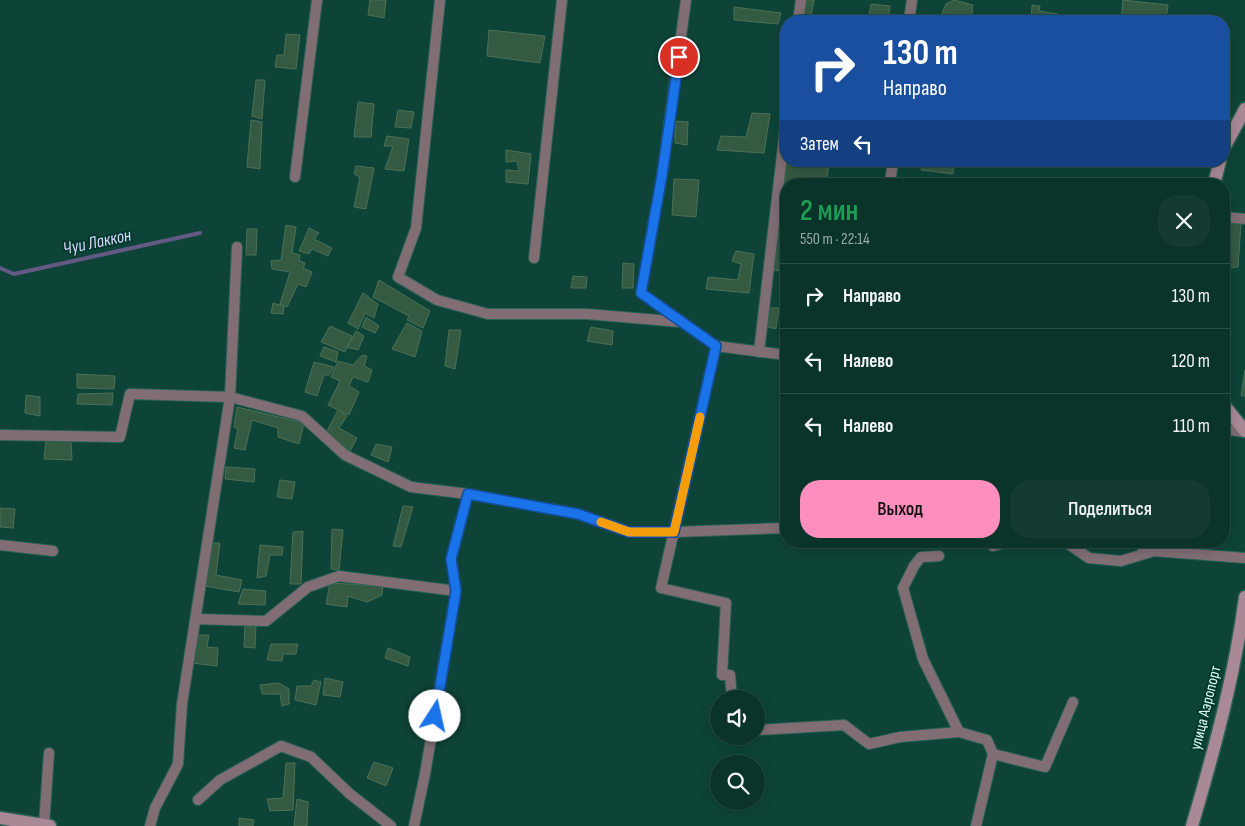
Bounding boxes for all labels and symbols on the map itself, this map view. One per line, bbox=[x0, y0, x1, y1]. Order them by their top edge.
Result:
pin bbox=[658, 36, 700, 78]
water label: Чуи Лаккон bbox=[61, 224, 134, 259]
street label: улица Аэропорт bbox=[1186, 663, 1226, 752]
position arrow bbox=[408, 689, 460, 741]

